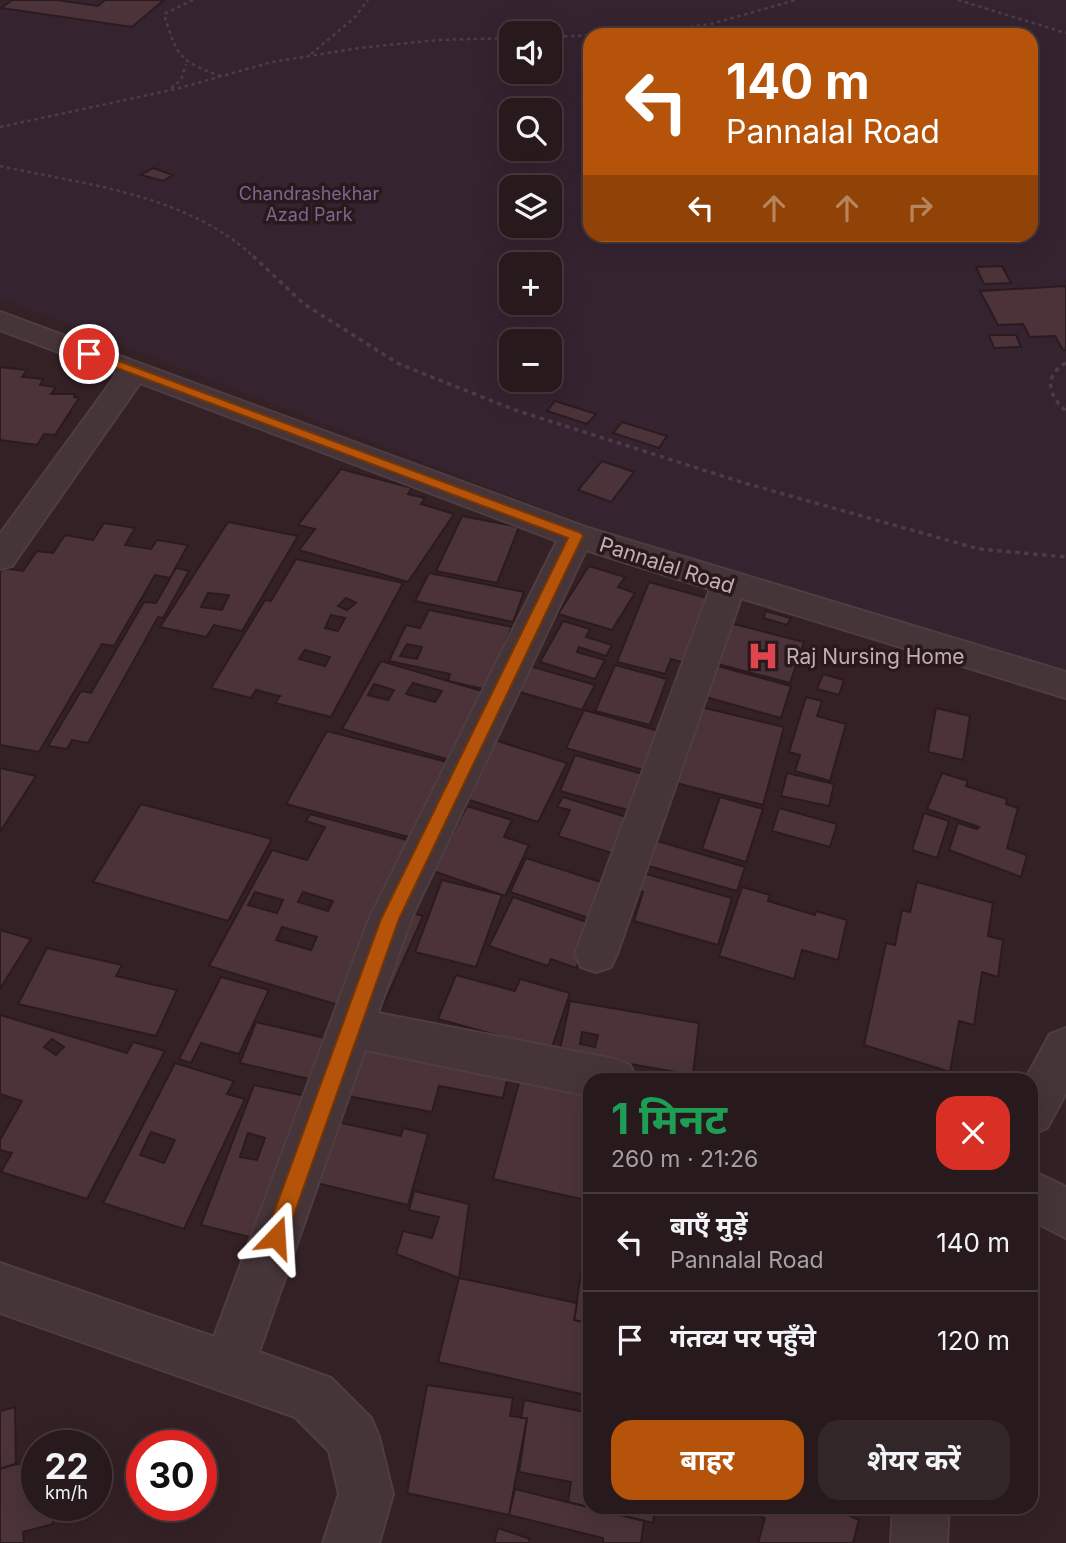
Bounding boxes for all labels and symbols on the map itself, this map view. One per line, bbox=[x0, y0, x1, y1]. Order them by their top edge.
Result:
park label: Chandrashekhar Azad Park bbox=[239, 183, 379, 225]
pin bbox=[59, 324, 119, 384]
street label: Pannalal Road bbox=[596, 531, 738, 599]
hospital icon: Raj Nursing Home bbox=[746, 639, 780, 673]
place label: Raj Nursing Home bbox=[786, 644, 965, 669]
position arrow bbox=[239, 1200, 313, 1274]
speed limit sign: 30 bbox=[126, 1430, 217, 1521]

